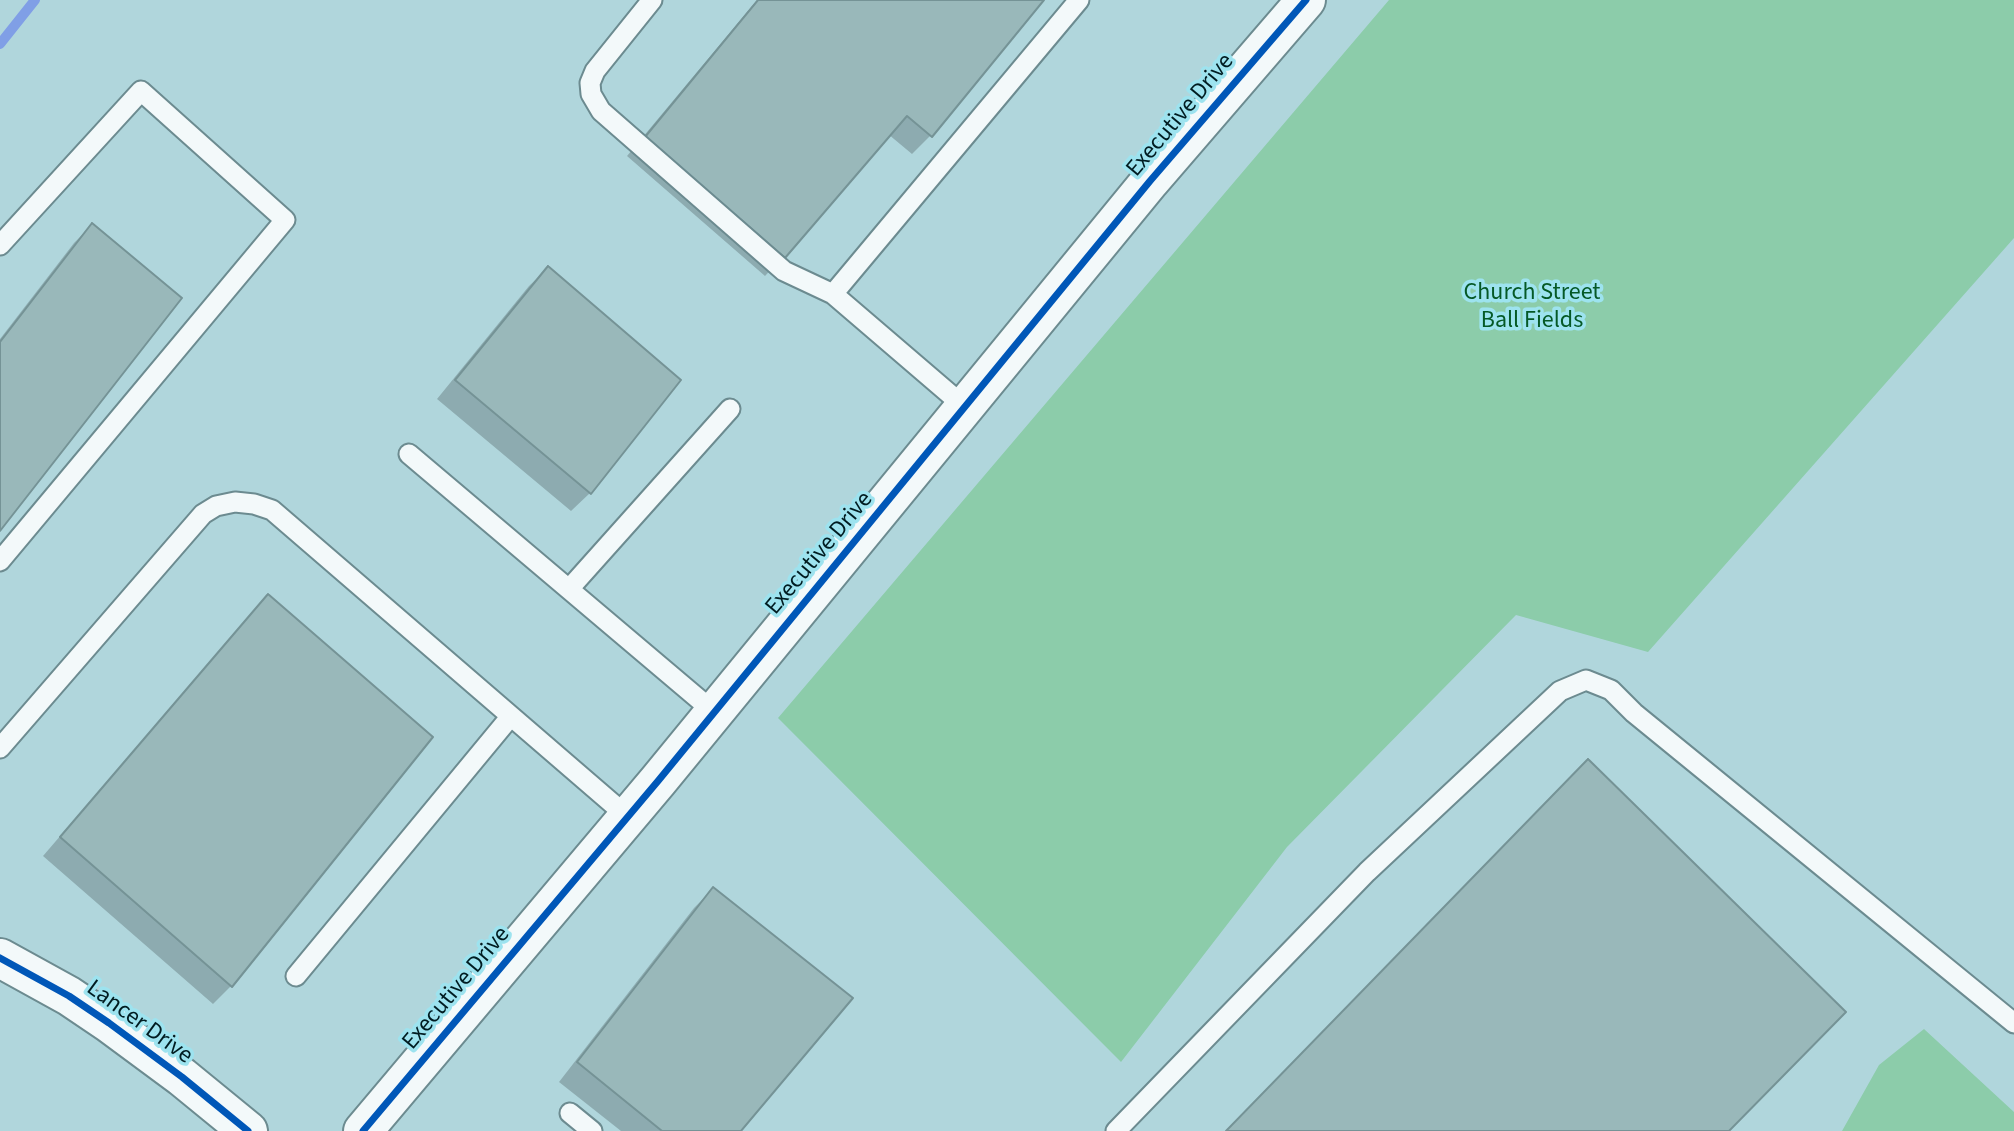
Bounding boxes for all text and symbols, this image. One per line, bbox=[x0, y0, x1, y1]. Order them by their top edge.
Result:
street label: Executive Drive bbox=[1121, 49, 1241, 183]
park label: Church Street Ball Fields bbox=[1464, 280, 1600, 336]
street label: Executive Drive bbox=[760, 487, 880, 621]
street label: Executive Drive bbox=[397, 922, 517, 1056]
street label: Lancer Drive bbox=[80, 975, 198, 1071]

